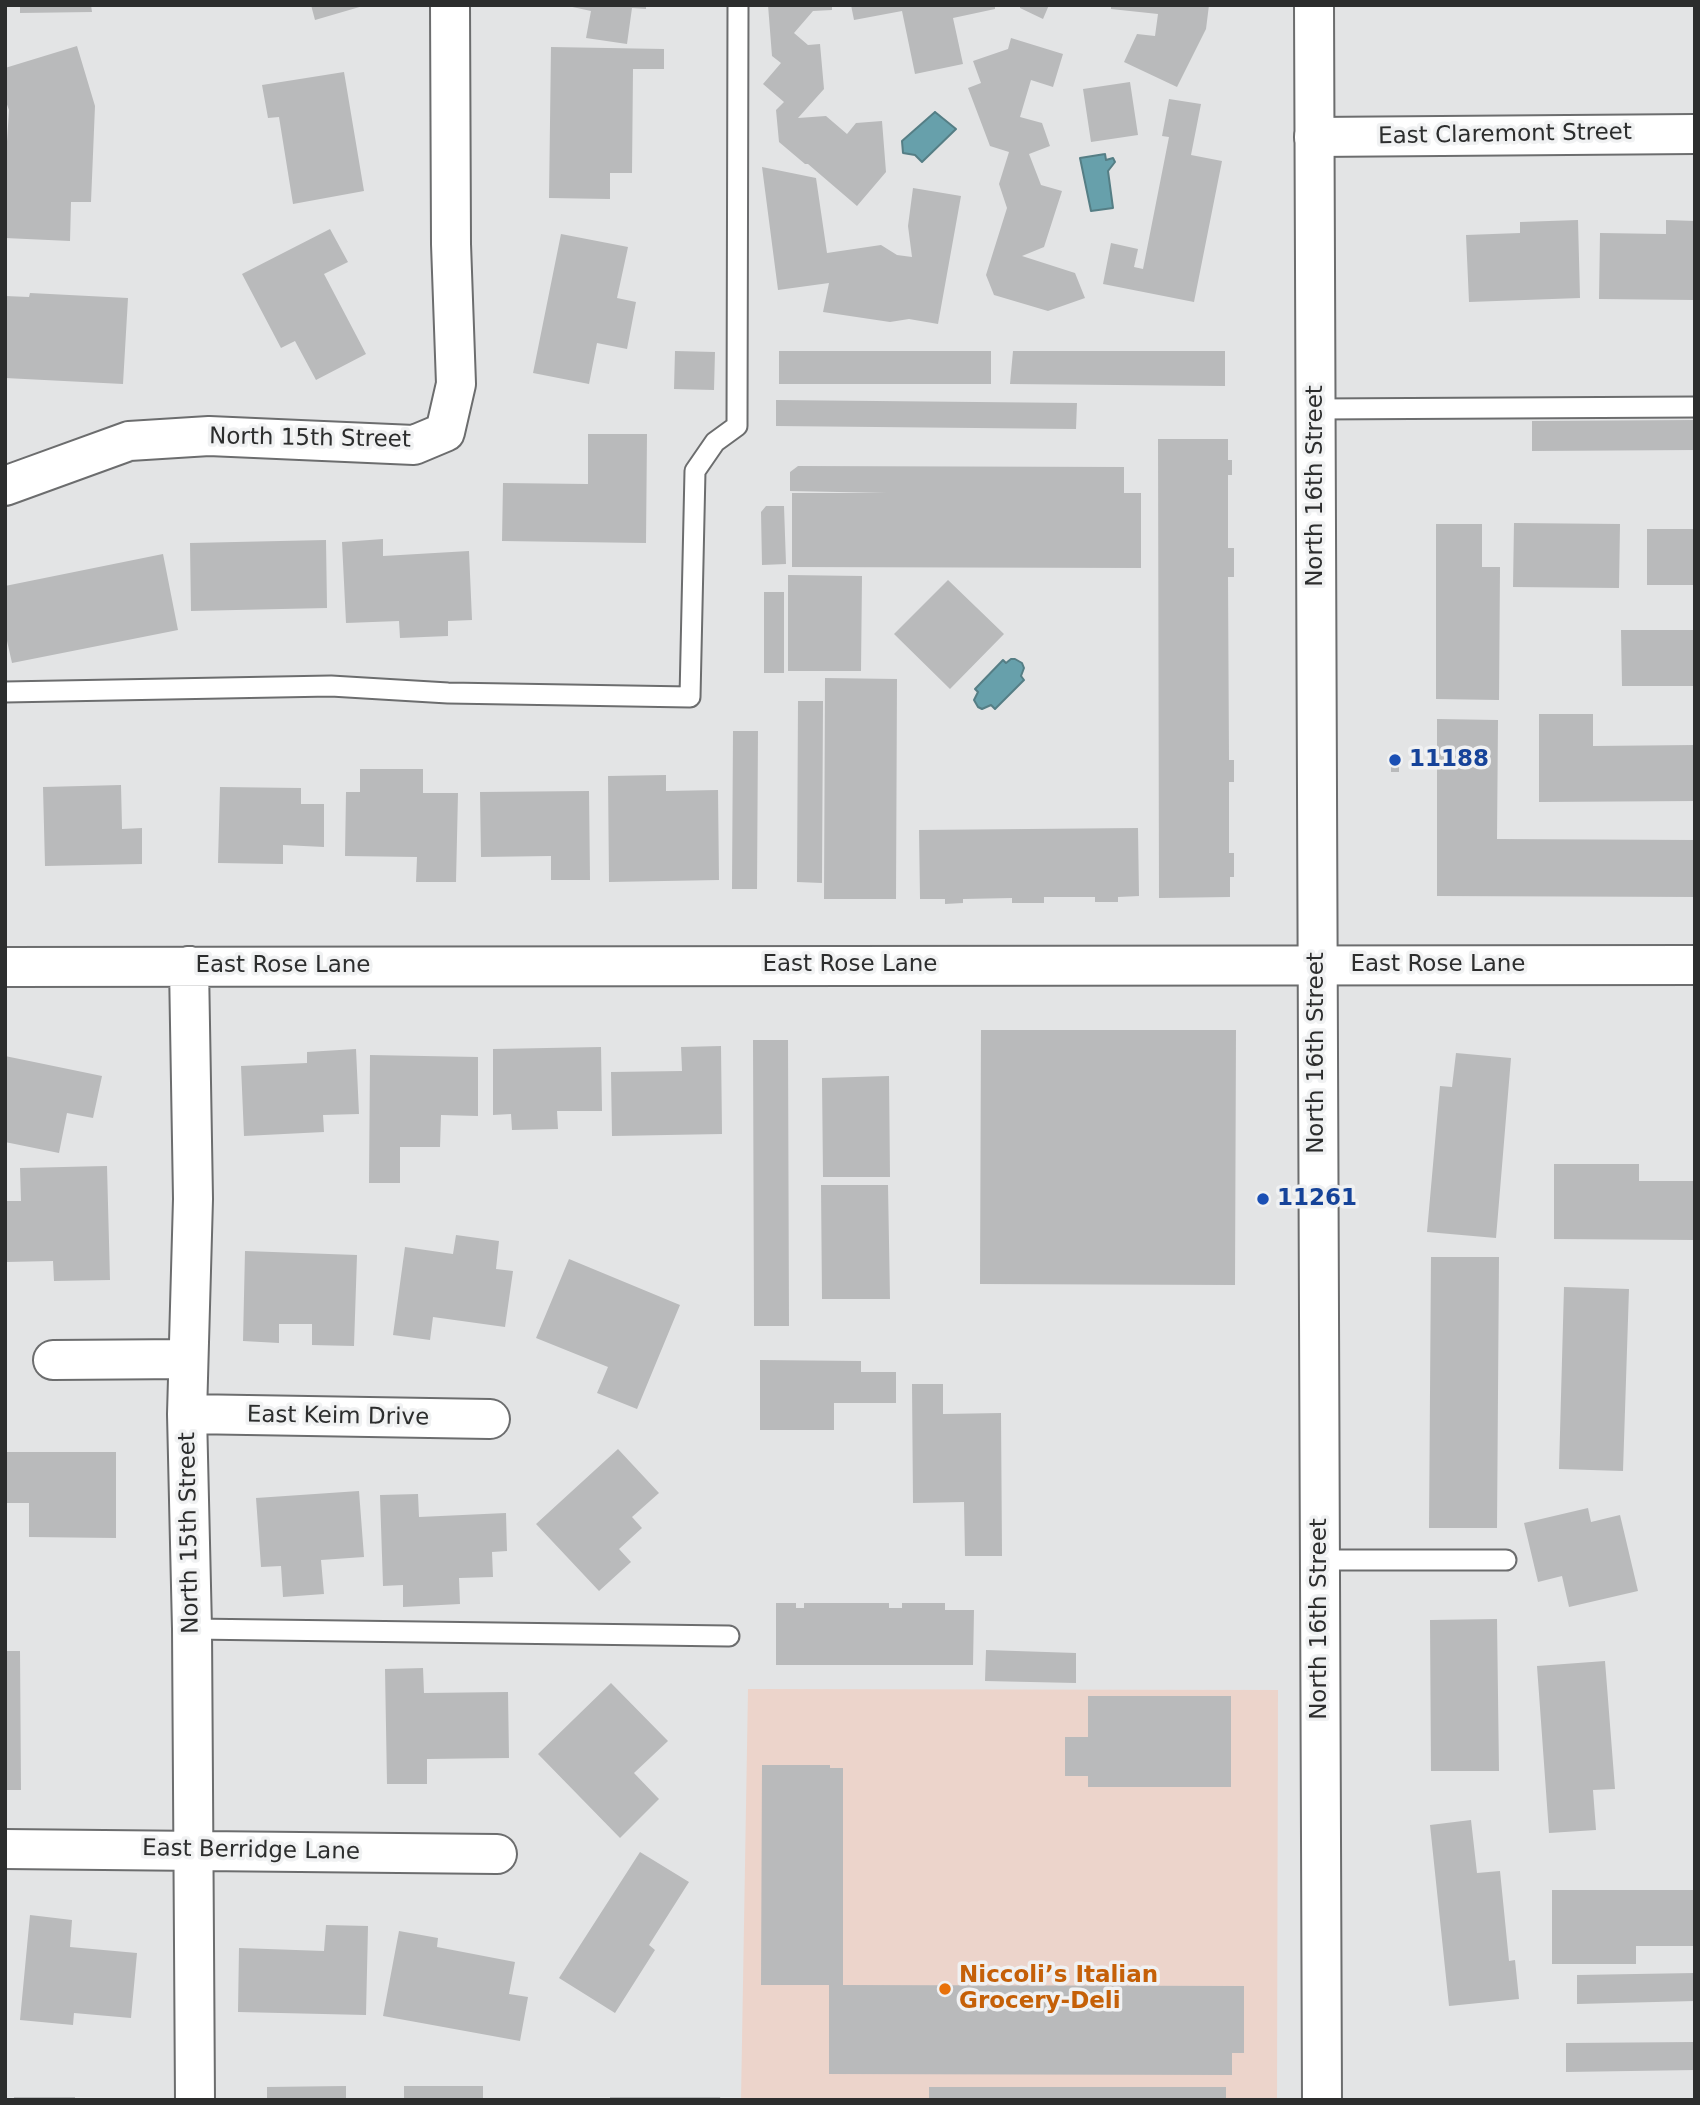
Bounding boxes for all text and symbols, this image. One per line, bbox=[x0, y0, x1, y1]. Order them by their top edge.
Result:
street label: East Claremont Street bbox=[1378, 119, 1632, 151]
street label: North 16th Street bbox=[1302, 385, 1330, 587]
street label: North 15th Street bbox=[209, 423, 411, 455]
place label: 11188 bbox=[1409, 746, 1489, 774]
marker: 11188 bbox=[1387, 752, 1403, 768]
street label: East Rose Lane bbox=[762, 951, 938, 979]
street label: East Rose Lane bbox=[1350, 951, 1526, 979]
street label: East Rose Lane bbox=[195, 952, 371, 980]
street label: North 16th Street bbox=[1303, 952, 1331, 1154]
place label: 11261 bbox=[1277, 1185, 1357, 1213]
marker: 11261 bbox=[1255, 1191, 1271, 1207]
street label: East Keim Drive bbox=[247, 1402, 429, 1432]
street label: North 15th Street bbox=[174, 1432, 206, 1634]
street label: North 16th Street bbox=[1306, 1518, 1334, 1720]
street label: East Berridge Lane bbox=[142, 1835, 360, 1867]
place label: Niccoli’s Italian Grocery-Deli bbox=[959, 1962, 1158, 2016]
marker: Niccoli’s Italian Grocery-Deli bbox=[937, 1981, 953, 1997]

